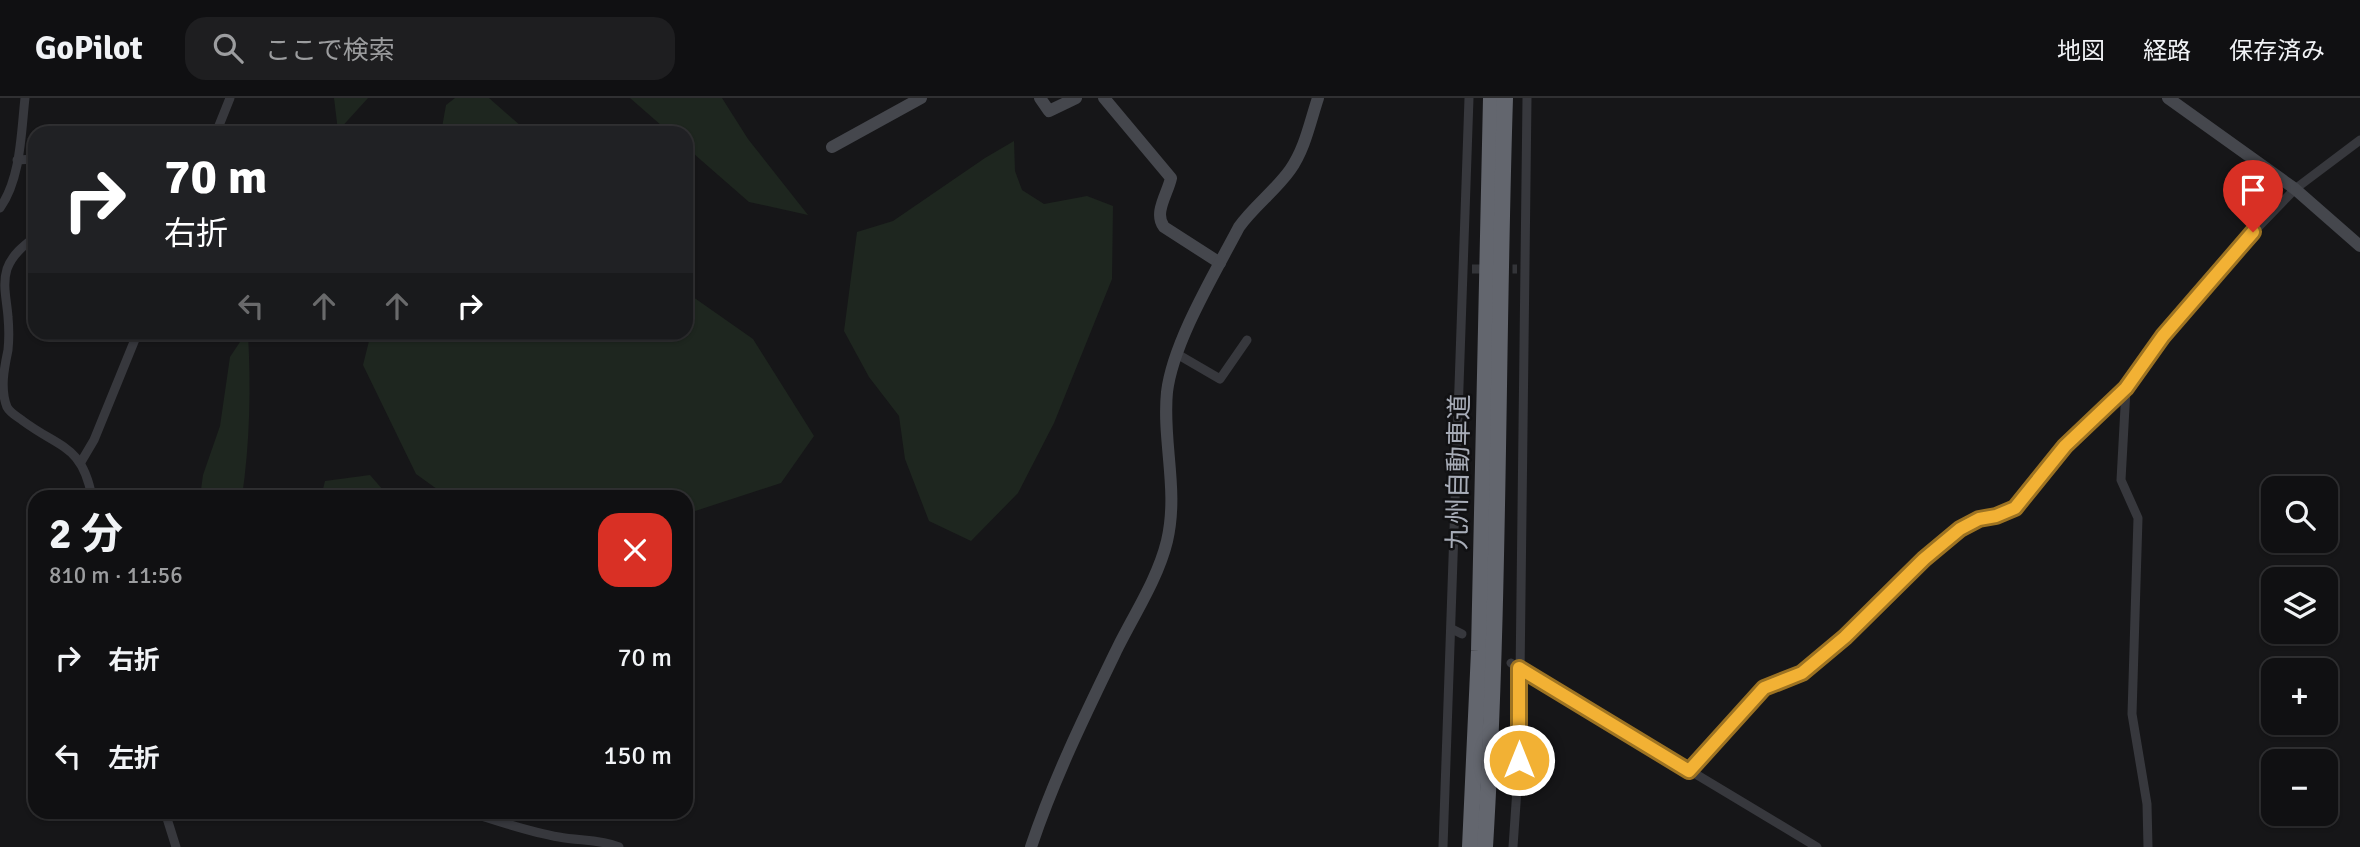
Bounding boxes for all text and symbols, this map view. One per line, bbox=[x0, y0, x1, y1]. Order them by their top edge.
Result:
search box bbox=[185, 17, 675, 80]
text: GoPilot bbox=[35, 28, 143, 69]
icon: search bbox=[209, 29, 247, 67]
text: ここで検索 bbox=[265, 35, 395, 67]
text: 地図 bbox=[2057, 36, 2105, 66]
text: 経路 bbox=[2143, 36, 2191, 66]
text: 保存済み bbox=[2229, 36, 2325, 66]
text: 70 m bbox=[164, 147, 267, 207]
icon: right bbox=[49, 154, 140, 245]
pin bbox=[2223, 160, 2283, 232]
icon: arrive bbox=[2234, 171, 2272, 209]
text: 右折 bbox=[164, 214, 228, 253]
icon: left bbox=[232, 287, 270, 325]
icon: ahead bbox=[305, 287, 343, 325]
icon: ahead bbox=[378, 287, 416, 325]
icon: right bbox=[451, 287, 489, 325]
street label: 九州自動車道 bbox=[1442, 394, 1476, 550]
map controls bbox=[2261, 476, 2338, 826]
button: search bbox=[2261, 476, 2338, 553]
text: 2 分 bbox=[49, 509, 123, 560]
button: close bbox=[598, 513, 672, 587]
text: 810 m · 11:56 bbox=[49, 561, 183, 590]
button: layers bbox=[2261, 567, 2338, 644]
icon: right bbox=[49, 639, 87, 677]
text: 70 m bbox=[617, 642, 672, 674]
text: 右折 bbox=[108, 645, 160, 677]
button: + bbox=[2261, 658, 2338, 735]
position arrow bbox=[1482, 723, 1556, 797]
icon: left bbox=[49, 737, 87, 775]
text: 150 m bbox=[603, 740, 672, 772]
text: 左折 bbox=[108, 743, 160, 775]
button: − bbox=[2261, 749, 2338, 826]

